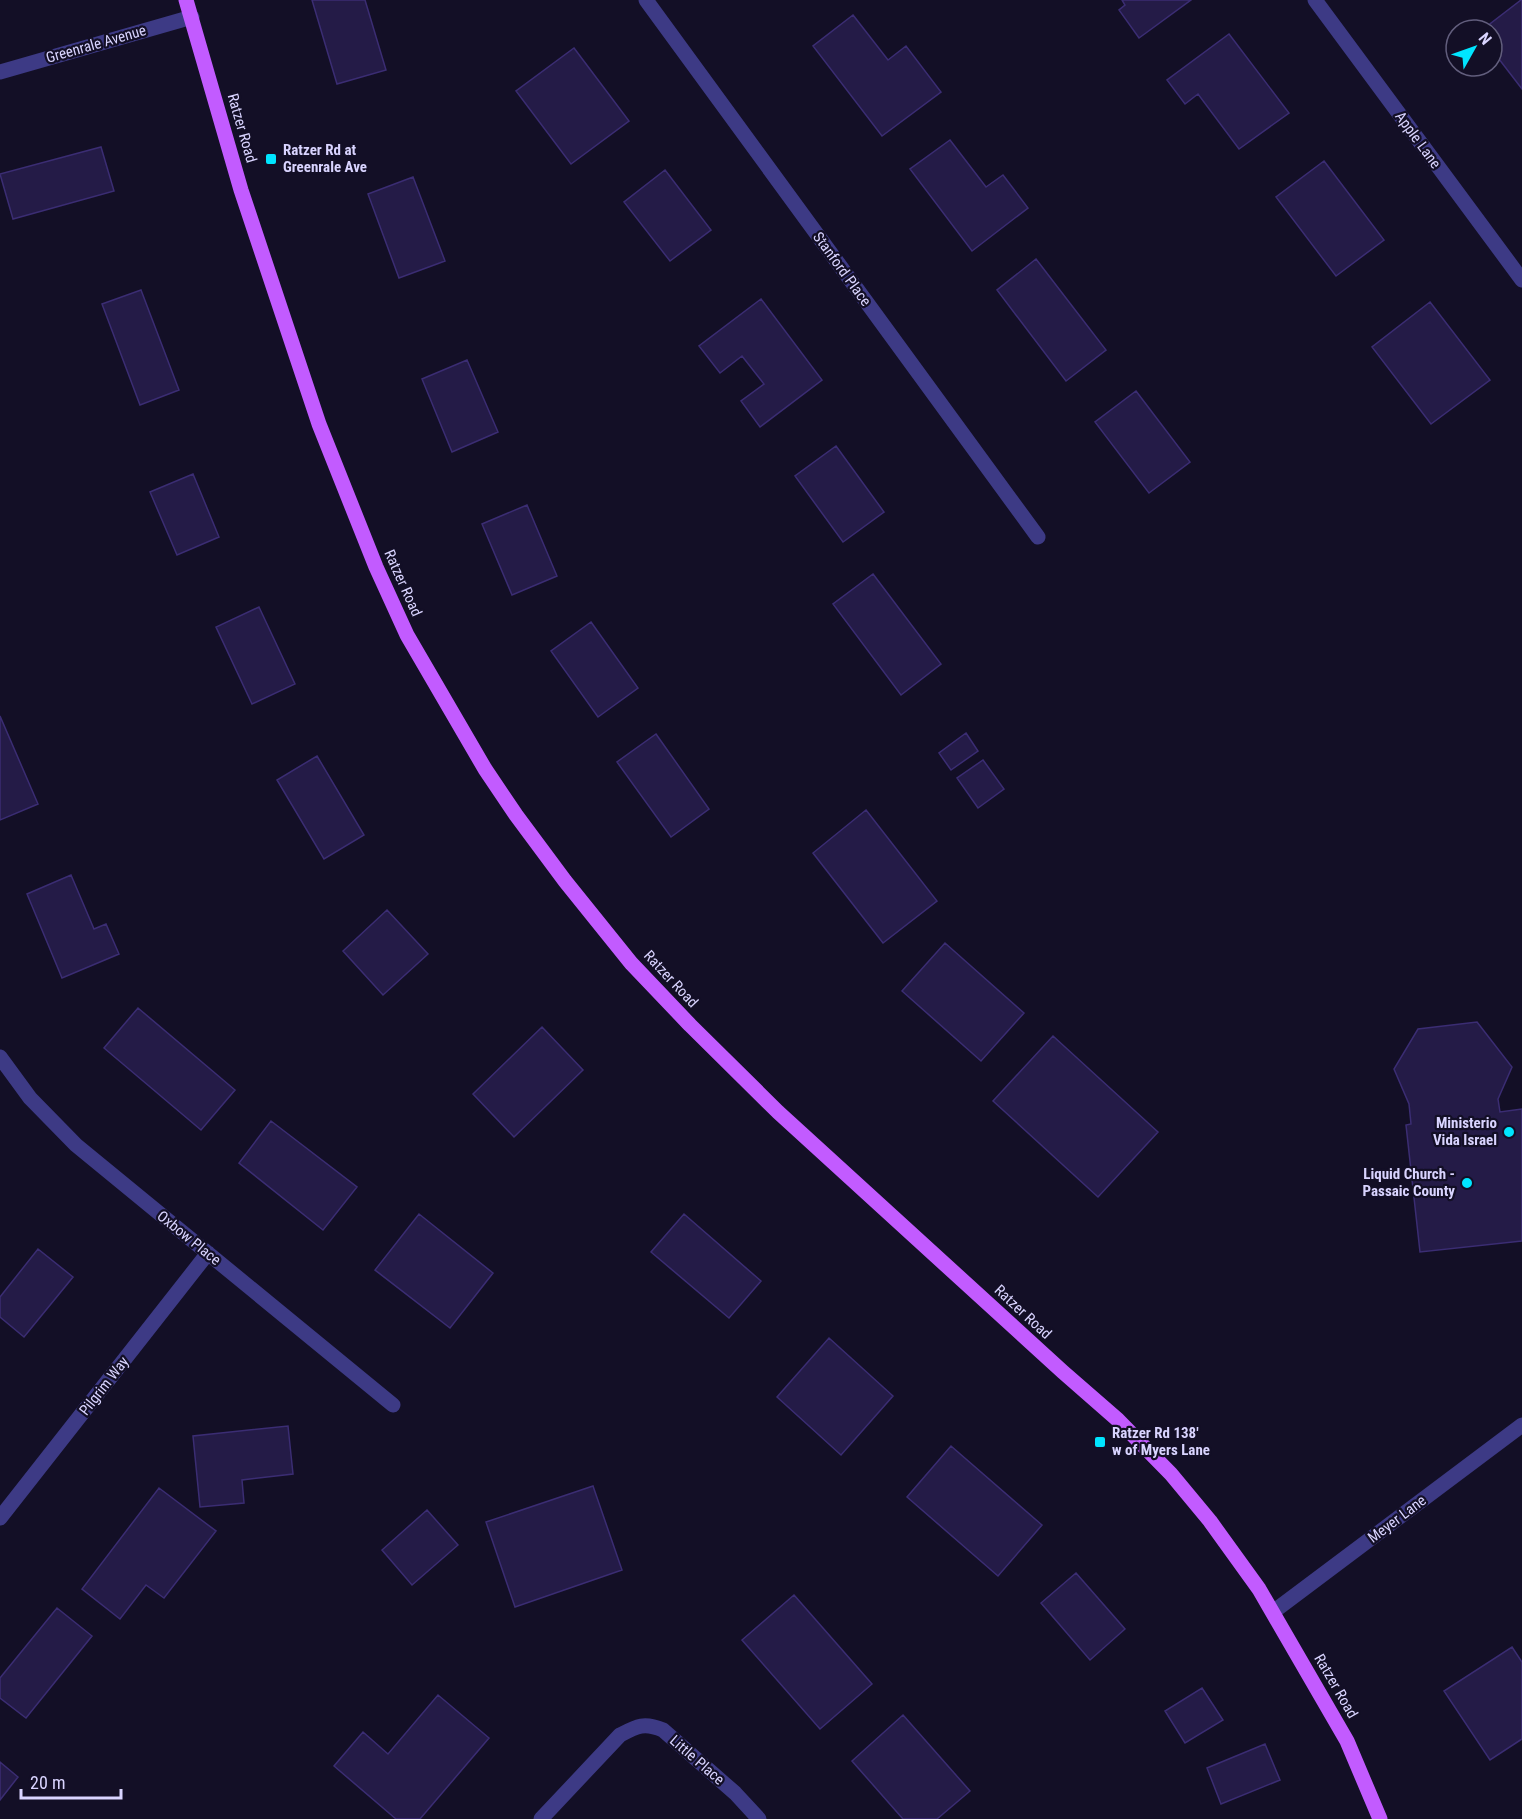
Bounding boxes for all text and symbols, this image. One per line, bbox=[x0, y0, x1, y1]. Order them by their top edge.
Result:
north arrow bbox=[1444, 18, 1504, 78]
street label: Greenrale Avenue bbox=[44, 21, 148, 67]
text: N bbox=[1475, 29, 1496, 49]
street label: Ratzer Road bbox=[224, 91, 260, 165]
street label: Apple Lane bbox=[1391, 108, 1445, 172]
place label: Ratzer Rd at Greenrale Ave bbox=[283, 141, 367, 176]
marker: Ratzer Rd at Greenrale Ave bbox=[264, 152, 278, 166]
street label: Stanford Place bbox=[809, 228, 875, 310]
street label: Ratzer Road bbox=[380, 547, 426, 619]
street label: Ratzer Road bbox=[640, 947, 702, 1011]
place label: Ministerio Vida Israel bbox=[1433, 1114, 1497, 1149]
marker: Ministerio Vida Israel bbox=[1502, 1125, 1516, 1139]
place label: Liquid Church - Passaic County bbox=[1363, 1165, 1455, 1200]
marker: Liquid Church - Passaic County bbox=[1460, 1176, 1474, 1190]
street label: Oxbow Place bbox=[154, 1207, 224, 1269]
street label: Ratzer Road bbox=[991, 1281, 1055, 1343]
street label: Pilgrim Way bbox=[75, 1353, 133, 1419]
place label: Ratzer Rd 138' w of Myers Lane bbox=[1112, 1424, 1210, 1459]
marker: Ratzer Rd 138' w of Myers Lane bbox=[1093, 1435, 1107, 1449]
street label: Meyer Lane bbox=[1364, 1491, 1430, 1547]
street label: Ratzer Road bbox=[1310, 1651, 1362, 1721]
street label: Little Place bbox=[666, 1731, 728, 1789]
scale bar bbox=[21, 1762, 122, 1800]
text: 20 m bbox=[30, 1772, 65, 1793]

